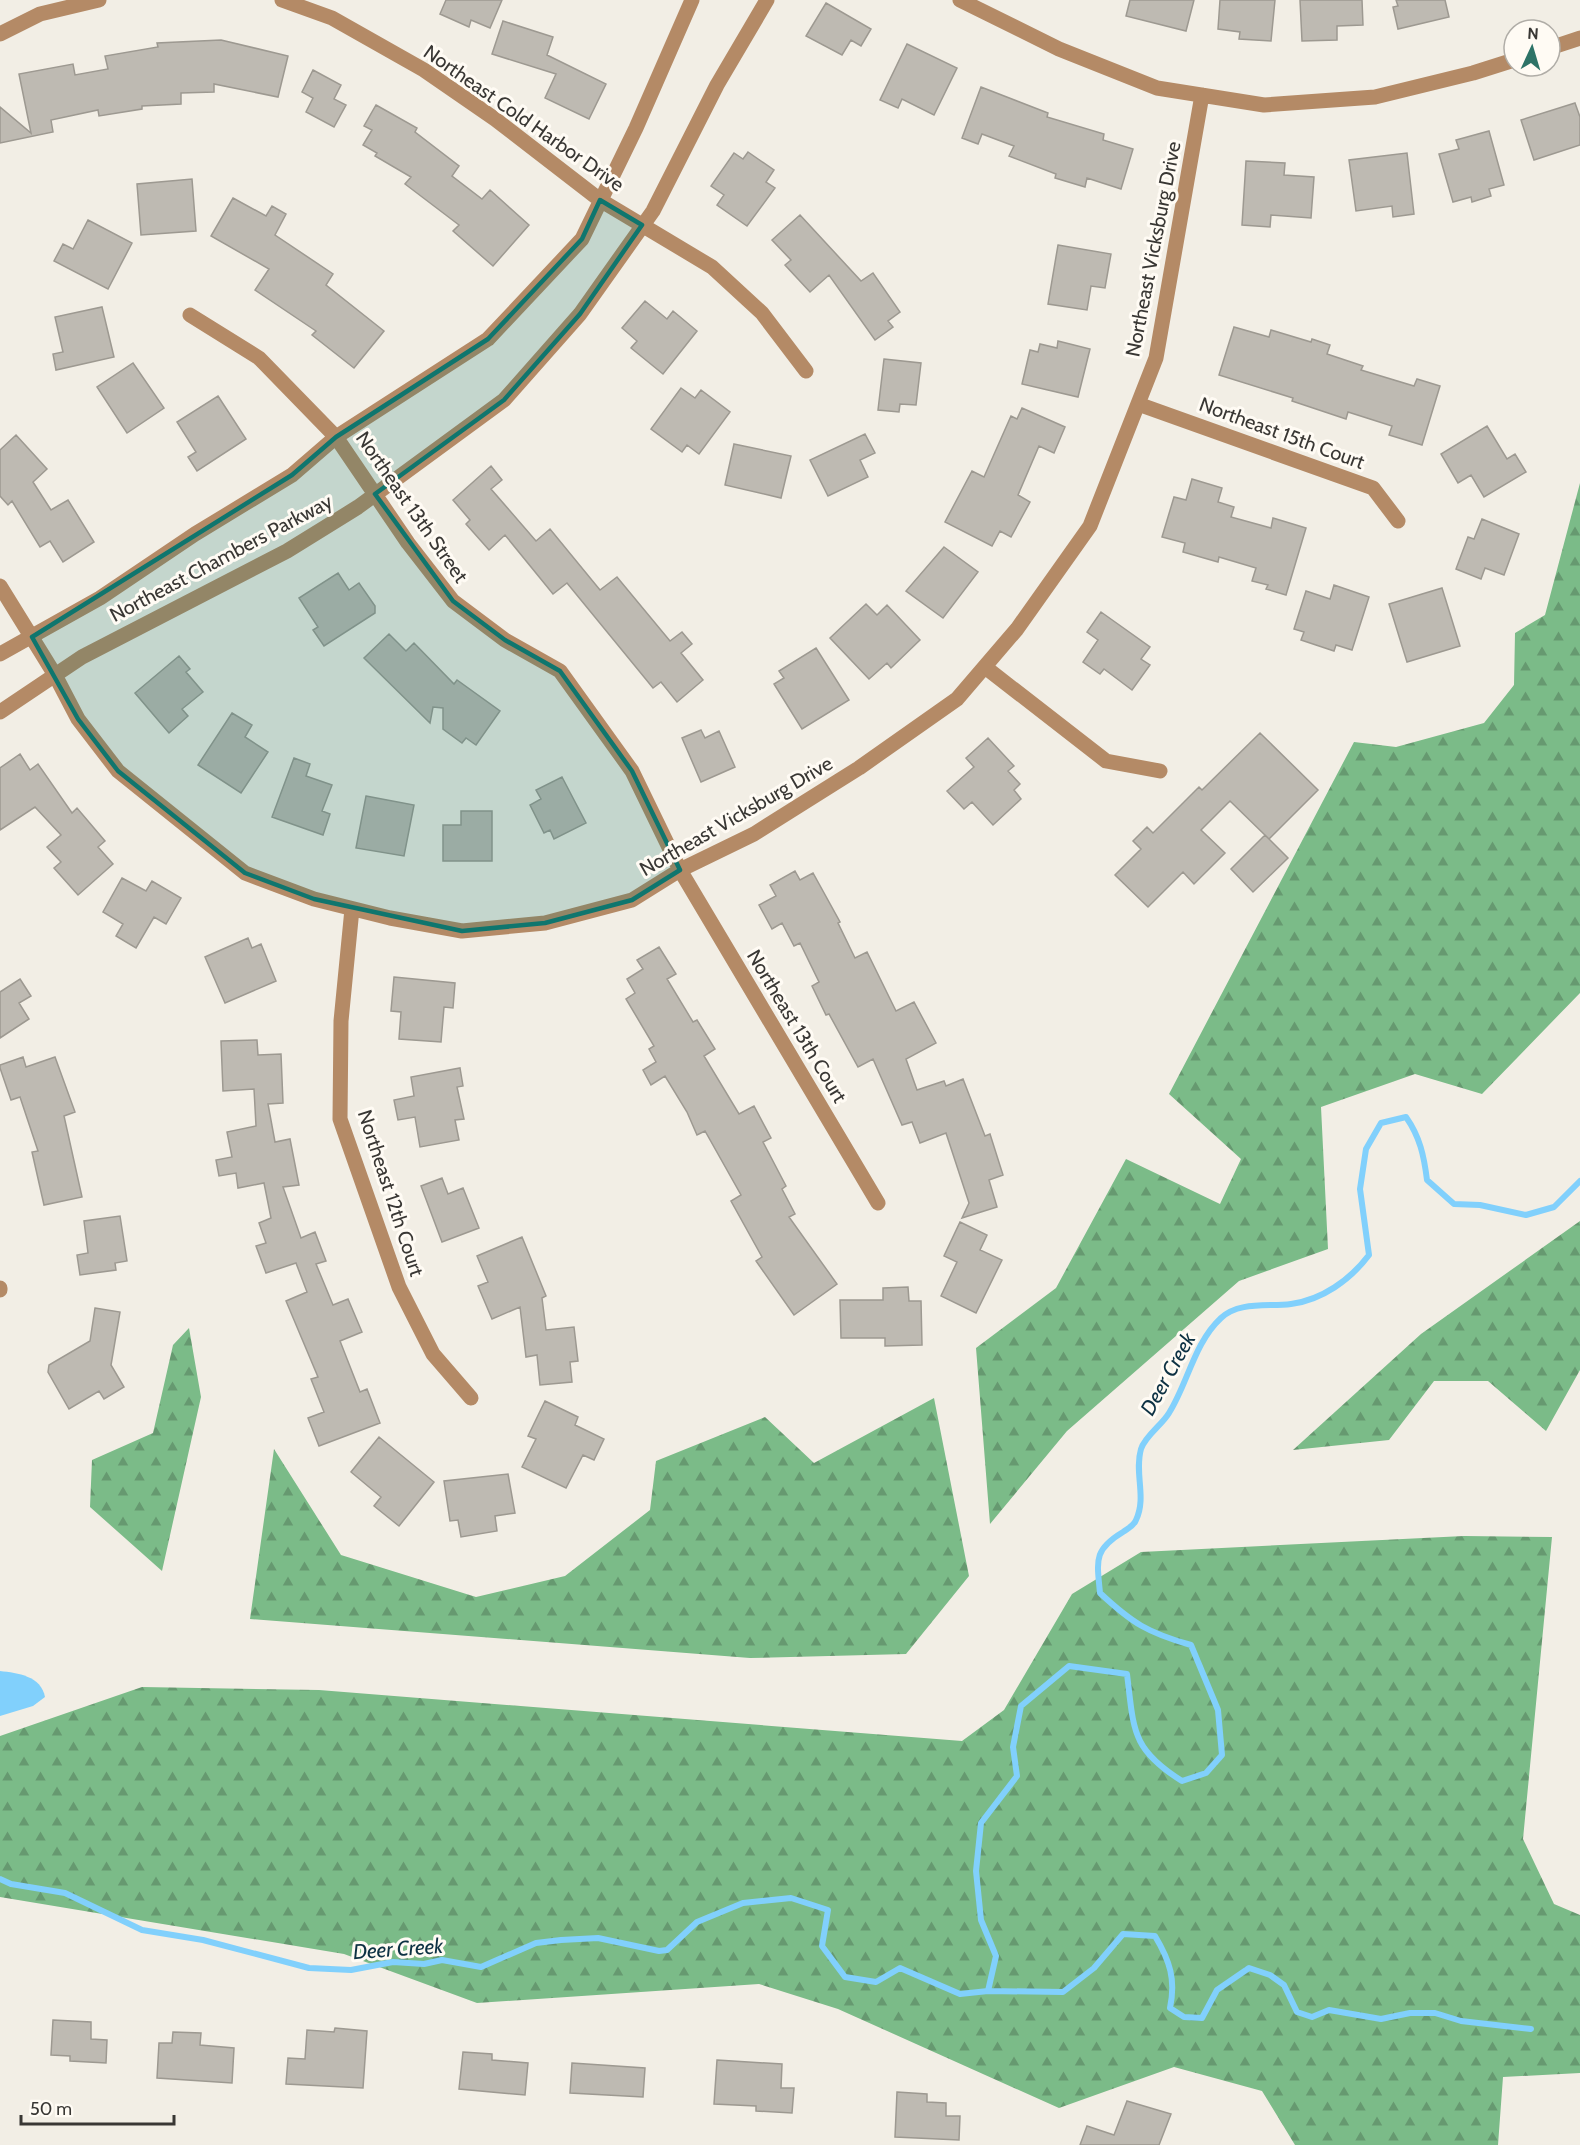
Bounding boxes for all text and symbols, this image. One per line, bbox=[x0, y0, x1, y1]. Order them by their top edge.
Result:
north arrow bbox=[1502, 18, 1562, 78]
text: N bbox=[1527, 24, 1539, 43]
street label: Northeast Cold Harbor Drive bbox=[419, 40, 629, 196]
street label: Northeast Vicksburg Drive bbox=[1120, 139, 1186, 359]
street label: Northeast 15th Court bbox=[1196, 392, 1368, 474]
street label: Northeast 13th Street bbox=[351, 427, 473, 587]
street label: Northeast Chambers Parkway bbox=[106, 489, 336, 627]
street label: Northeast Vicksburg Drive bbox=[635, 751, 837, 881]
street label: Northeast 13th Court bbox=[742, 945, 852, 1107]
street label: Northeast 12th Court bbox=[353, 1107, 429, 1280]
water label: Deer Creek bbox=[1135, 1327, 1201, 1419]
water label: Deer Creek bbox=[352, 1933, 445, 1964]
scale bar bbox=[21, 2088, 174, 2126]
text: 50 m bbox=[30, 2098, 72, 2120]

